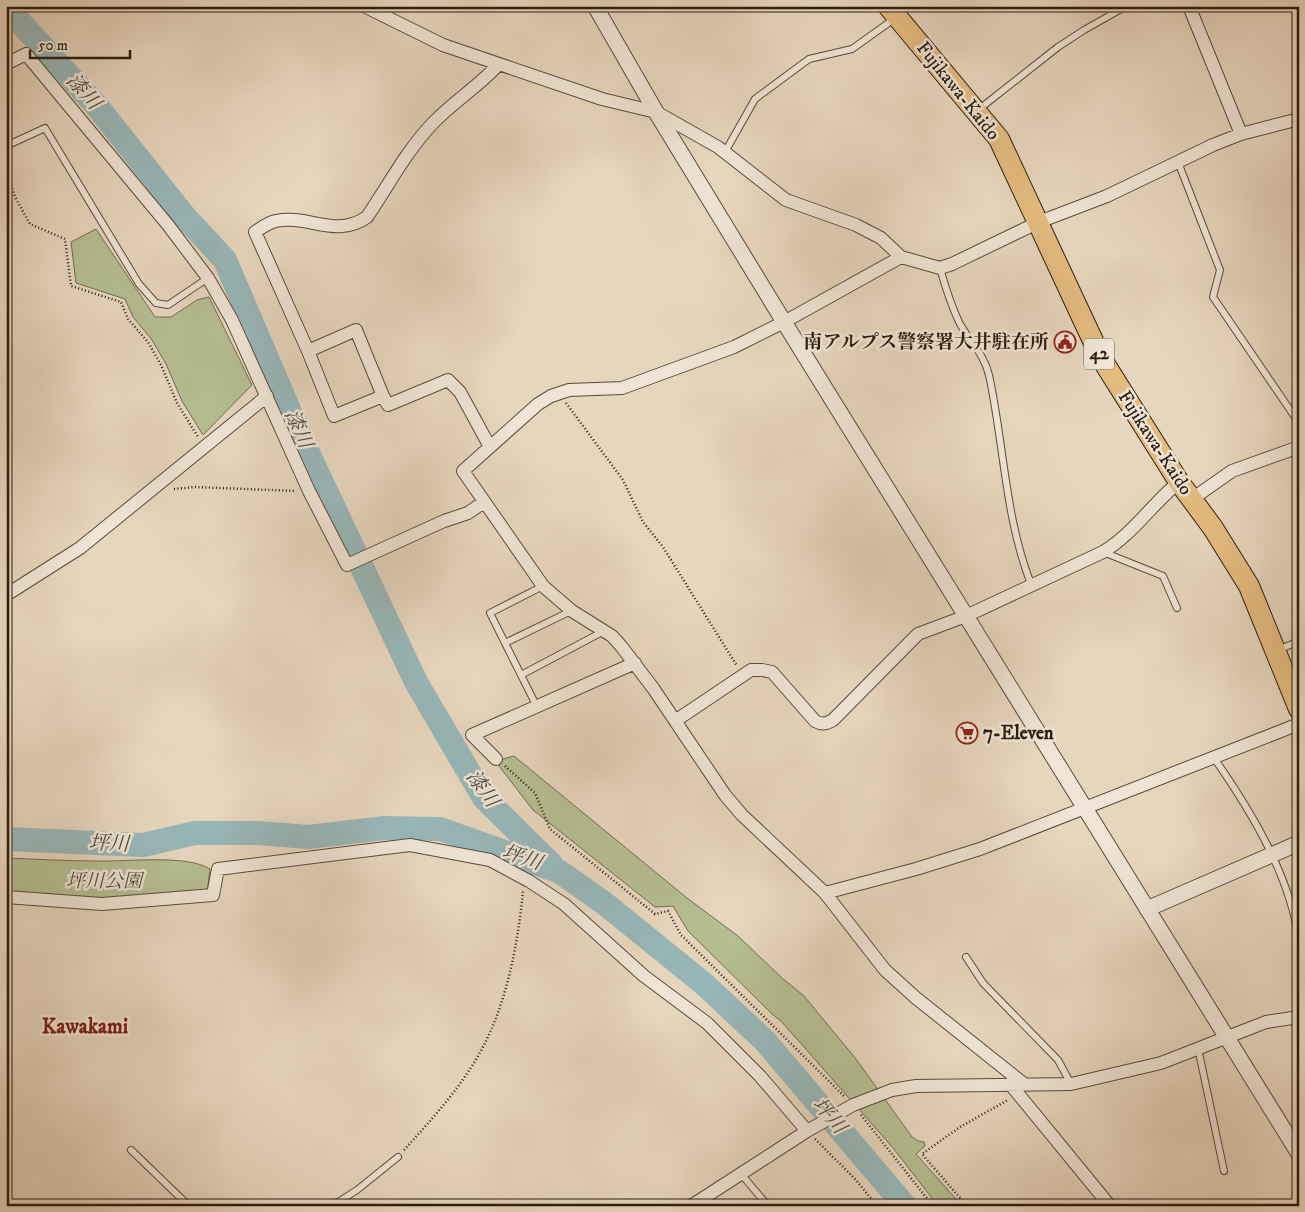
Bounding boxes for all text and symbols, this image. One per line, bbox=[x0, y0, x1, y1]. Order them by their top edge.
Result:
scale bar bbox=[30, 28, 130, 60]
text: 50 m bbox=[38, 36, 68, 55]
street label: Fujikawa-Kaido bbox=[911, 37, 1005, 145]
water label: 漆川 bbox=[60, 69, 107, 117]
public building icon: 南アルプス警察署大井駐在所 bbox=[1053, 330, 1077, 354]
place label: 南アルプス警察署大井駐在所 bbox=[804, 331, 1049, 354]
road number: 42 bbox=[1084, 338, 1114, 369]
street label: Fujikawa-Kaido bbox=[1113, 386, 1197, 500]
water label: 漆川 bbox=[278, 406, 318, 454]
supermarket icon: 7-Eleven bbox=[955, 721, 979, 745]
place label: 7-Eleven bbox=[983, 722, 1055, 745]
water label: 漆川 bbox=[460, 765, 505, 814]
water label: 坪川 bbox=[88, 830, 132, 858]
water label: 坪川 bbox=[499, 840, 547, 877]
park label: 坪川公園 bbox=[66, 870, 145, 893]
district label: Kawakami bbox=[42, 1014, 129, 1040]
water label: 坪川 bbox=[807, 1093, 853, 1141]

